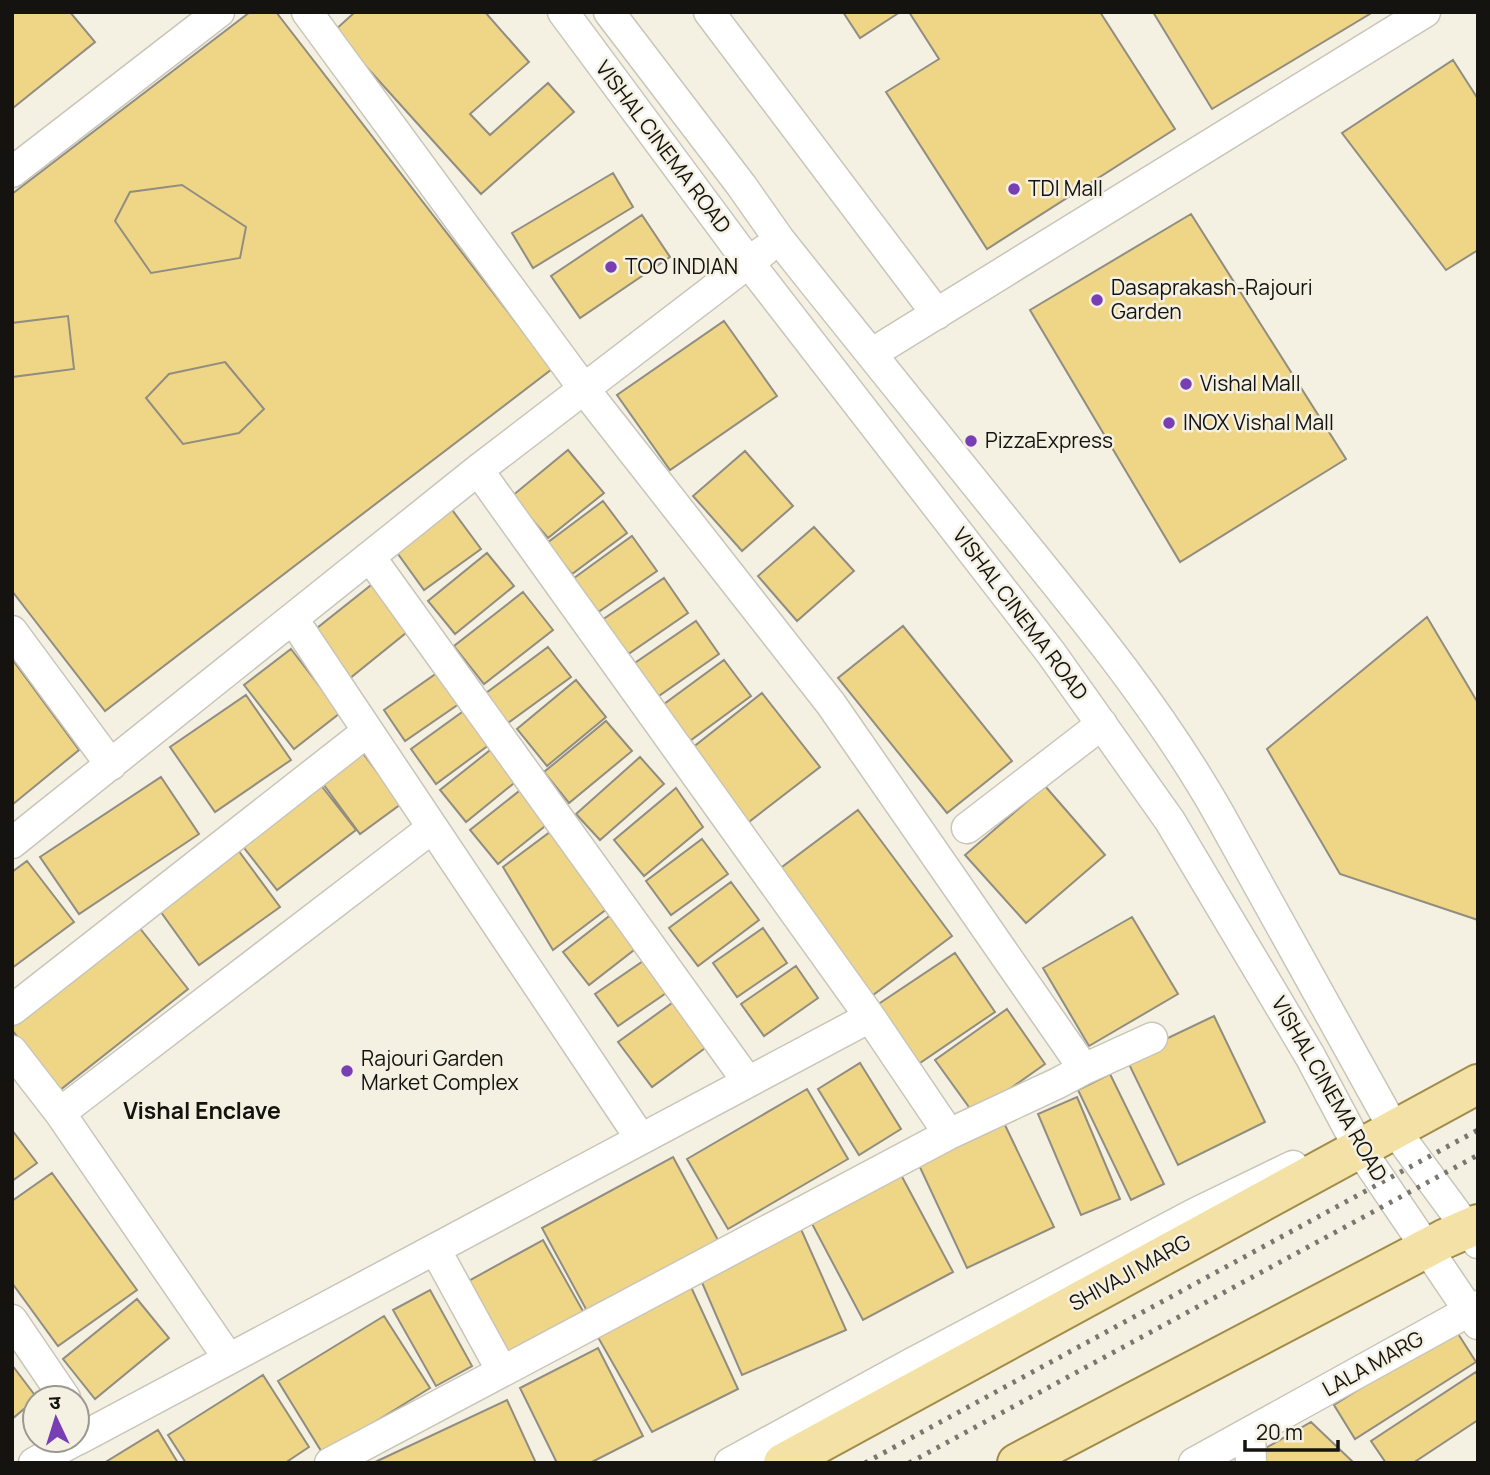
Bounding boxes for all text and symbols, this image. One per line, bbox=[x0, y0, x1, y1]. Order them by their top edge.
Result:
street label: VISHAL CINEMA ROAD bbox=[590, 55, 738, 238]
place label: TDI Mall bbox=[1028, 174, 1103, 202]
marker: TDI Mall bbox=[1006, 181, 1022, 197]
place label: TOO INDIAN bbox=[625, 252, 738, 280]
marker: TOO INDIAN bbox=[603, 259, 619, 275]
place label: Dasaprakash-Rajouri Garden bbox=[1111, 273, 1313, 325]
marker: Dasaprakash-Rajouri Garden bbox=[1089, 292, 1105, 308]
place label: Vishal Mall bbox=[1200, 369, 1301, 397]
marker: Vishal Mall bbox=[1178, 376, 1194, 392]
place label: INOX Vishal Mall bbox=[1183, 408, 1334, 436]
marker: INOX Vishal Mall bbox=[1161, 415, 1177, 431]
place label: PizzaExpress bbox=[985, 426, 1113, 454]
marker: PizzaExpress bbox=[963, 433, 979, 449]
street label: VISHAL CINEMA ROAD bbox=[947, 522, 1095, 705]
street label: VISHAL CINEMA ROAD bbox=[1266, 991, 1394, 1186]
place label: Rajouri Garden Market Complex bbox=[361, 1044, 519, 1096]
marker: Rajouri Garden Market Complex bbox=[339, 1063, 355, 1079]
district label: Vishal Enclave bbox=[123, 1094, 281, 1126]
street label: SHIVAJI MARG bbox=[1064, 1227, 1195, 1317]
street label: LALA MARG bbox=[1317, 1324, 1428, 1402]
north arrow bbox=[21, 1384, 91, 1454]
text: उ bbox=[48, 1389, 62, 1415]
scale bar bbox=[1245, 1408, 1338, 1452]
text: 20 m bbox=[1256, 1418, 1303, 1446]

